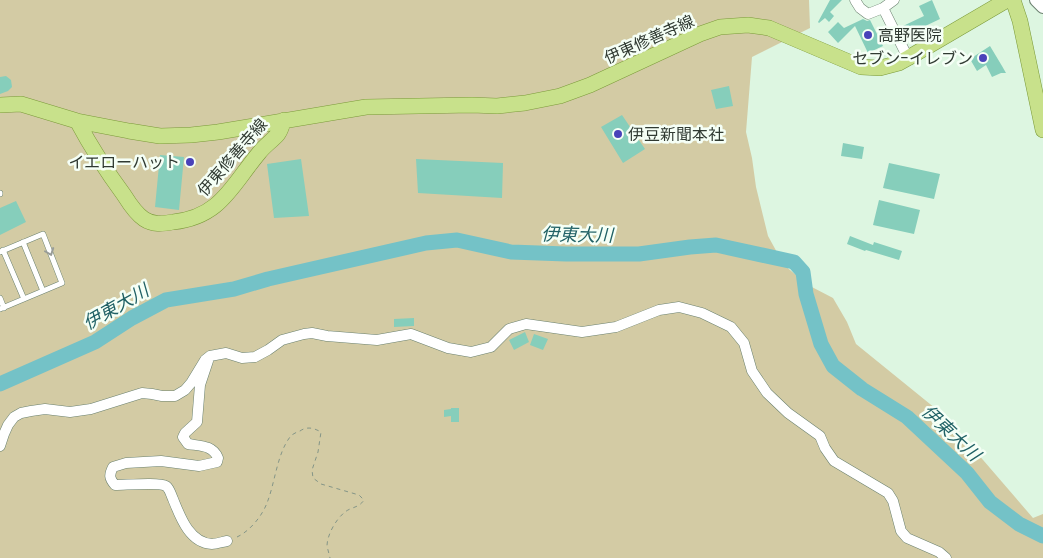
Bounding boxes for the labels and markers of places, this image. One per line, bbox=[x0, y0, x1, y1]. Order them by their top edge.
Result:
place label: 高野医院 bbox=[878, 24, 942, 47]
marker: 高野医院 bbox=[862, 29, 874, 41]
place label: セブン-イレブン bbox=[852, 47, 973, 70]
marker: セブン-イレブン bbox=[977, 52, 989, 64]
place label: 伊豆新聞本社 bbox=[628, 123, 724, 146]
marker: 伊豆新聞本社 bbox=[612, 128, 624, 140]
place label: イエローハット bbox=[68, 151, 180, 174]
marker: イエローハット bbox=[184, 156, 196, 168]

